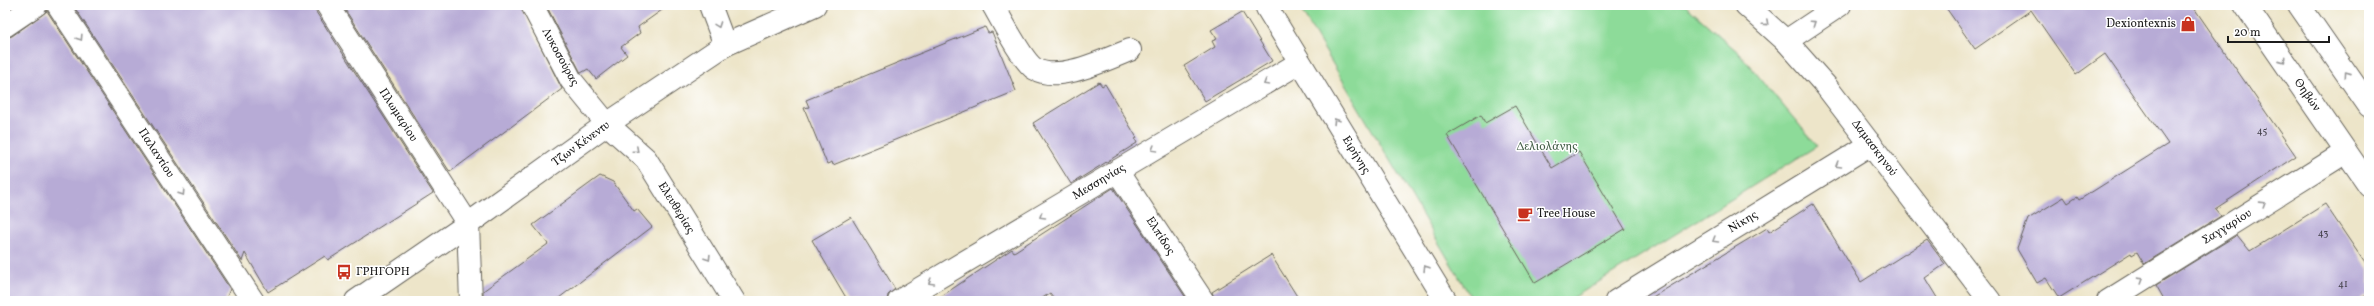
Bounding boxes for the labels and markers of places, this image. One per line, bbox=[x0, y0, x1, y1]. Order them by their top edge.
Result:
shop icon: Dexiontexnis bbox=[2179, 15, 2197, 33]
place label: Dexiontexnis bbox=[2106, 16, 2176, 32]
cafe icon: Tree House bbox=[1516, 205, 1534, 223]
place label: Tree House bbox=[1537, 206, 1596, 222]
bus stop icon: ΓΡΗΓΟΡΗ bbox=[335, 263, 353, 281]
place label: ΓΡΗΓΟΡΗ bbox=[356, 264, 410, 280]

